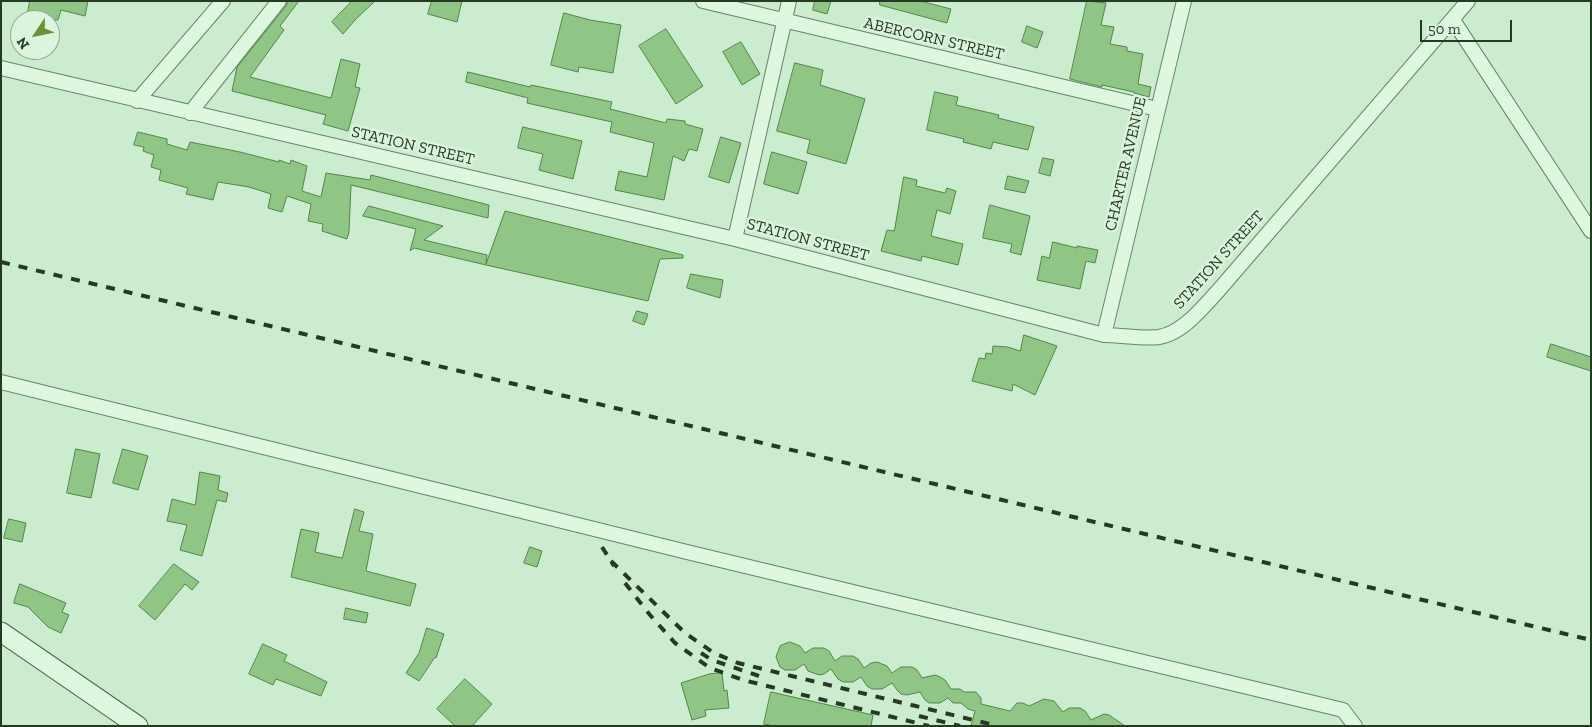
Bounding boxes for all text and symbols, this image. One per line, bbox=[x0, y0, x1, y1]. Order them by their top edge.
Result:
north arrow bbox=[10, 10, 60, 60]
scale bar bbox=[1422, 10, 1514, 42]
street label: ABERCORN STREET bbox=[862, 14, 1006, 64]
text: 50 m bbox=[1428, 20, 1461, 38]
text: N bbox=[13, 34, 33, 52]
street label: CHARTER AVENUE bbox=[1101, 95, 1151, 233]
street label: STATION STREET bbox=[350, 122, 476, 170]
street label: STATION STREET bbox=[1170, 207, 1268, 313]
street label: STATION STREET bbox=[745, 214, 871, 266]

